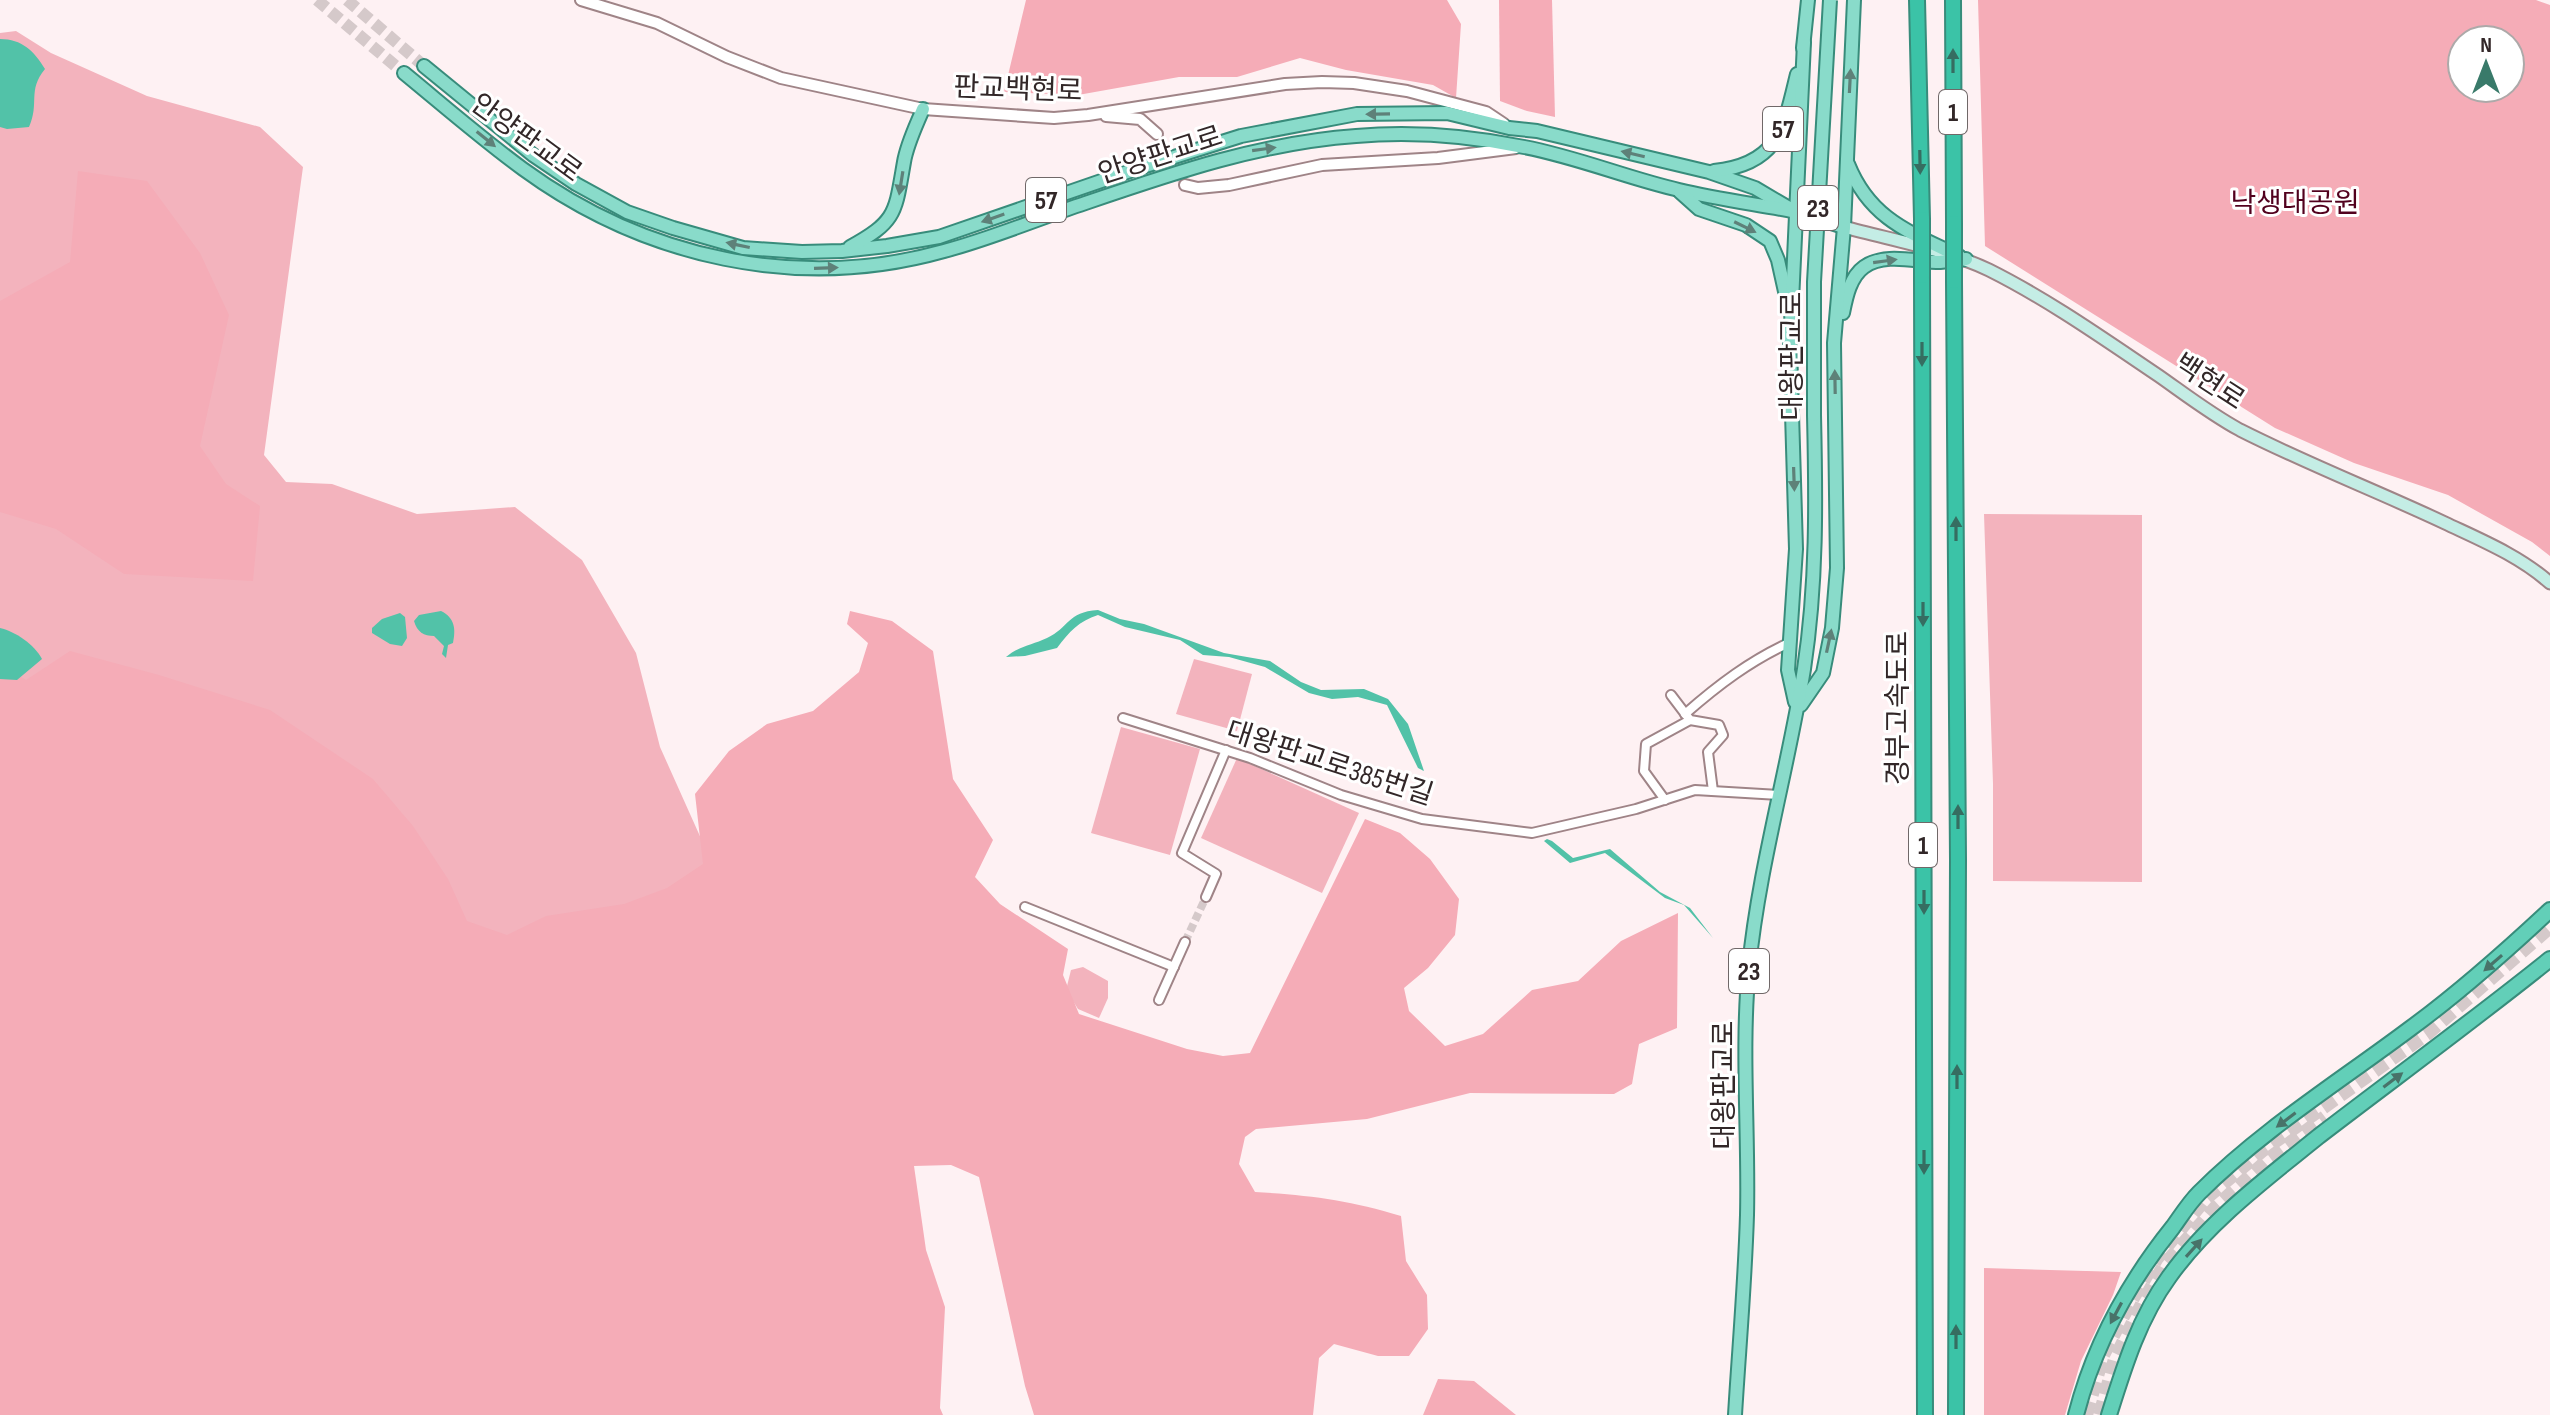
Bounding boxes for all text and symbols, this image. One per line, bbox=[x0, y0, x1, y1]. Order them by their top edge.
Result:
north arrow bbox=[2446, 24, 2526, 104]
text: N bbox=[2480, 32, 2492, 59]
one-way arrow bbox=[1947, 48, 1959, 73]
one-way arrow bbox=[1844, 68, 1857, 93]
street label: 판교백현로 bbox=[953, 71, 1083, 108]
street label: 안양판교로 bbox=[464, 87, 588, 189]
road number: 1 bbox=[1939, 90, 1967, 134]
road number: 57 bbox=[1763, 107, 1803, 151]
one-way arrow bbox=[1365, 108, 1390, 120]
street label: 안양판교로 bbox=[1094, 120, 1227, 191]
one-way arrow bbox=[476, 131, 496, 147]
one-way arrow bbox=[1252, 142, 1277, 155]
one-way arrow bbox=[1621, 147, 1646, 159]
one-way arrow bbox=[1914, 150, 1927, 175]
one-way arrow bbox=[894, 171, 907, 196]
road number: 57 bbox=[1026, 178, 1066, 222]
road number: 23 bbox=[1798, 186, 1838, 230]
park label: 낙생대공원 bbox=[2231, 187, 2359, 220]
one-way arrow bbox=[981, 212, 1005, 225]
one-way arrow bbox=[1734, 220, 1757, 234]
one-way arrow bbox=[725, 238, 750, 251]
one-way arrow bbox=[1873, 254, 1898, 267]
one-way arrow bbox=[814, 261, 839, 274]
street label: 대왕판교로 bbox=[1776, 292, 1809, 420]
one-way arrow bbox=[1916, 342, 1928, 367]
street label: 백현로 bbox=[2168, 347, 2251, 417]
one-way arrow bbox=[1829, 369, 1841, 394]
one-way arrow bbox=[1788, 467, 1801, 492]
one-way arrow bbox=[1949, 516, 1962, 541]
one-way arrow bbox=[1917, 602, 1929, 627]
one-way arrow bbox=[1823, 629, 1836, 654]
street label: 경부고속도로 bbox=[1882, 631, 1915, 785]
street label: 대왕판교로385번길 bbox=[1222, 714, 1437, 812]
one-way arrow bbox=[1952, 804, 1964, 829]
road number: 1 bbox=[1909, 823, 1937, 867]
one-way arrow bbox=[1918, 890, 1930, 915]
road number: 23 bbox=[1729, 949, 1769, 993]
one-way arrow bbox=[2483, 954, 2503, 971]
street label: 대왕판교로 bbox=[1708, 1021, 1741, 1149]
one-way arrow bbox=[1951, 1064, 1963, 1089]
one-way arrow bbox=[2382, 1073, 2403, 1089]
one-way arrow bbox=[2275, 1112, 2296, 1128]
one-way arrow bbox=[1918, 1150, 1931, 1175]
one-way arrow bbox=[2185, 1238, 2203, 1257]
one-way arrow bbox=[2109, 1302, 2122, 1325]
one-way arrow bbox=[1950, 1324, 1962, 1349]

